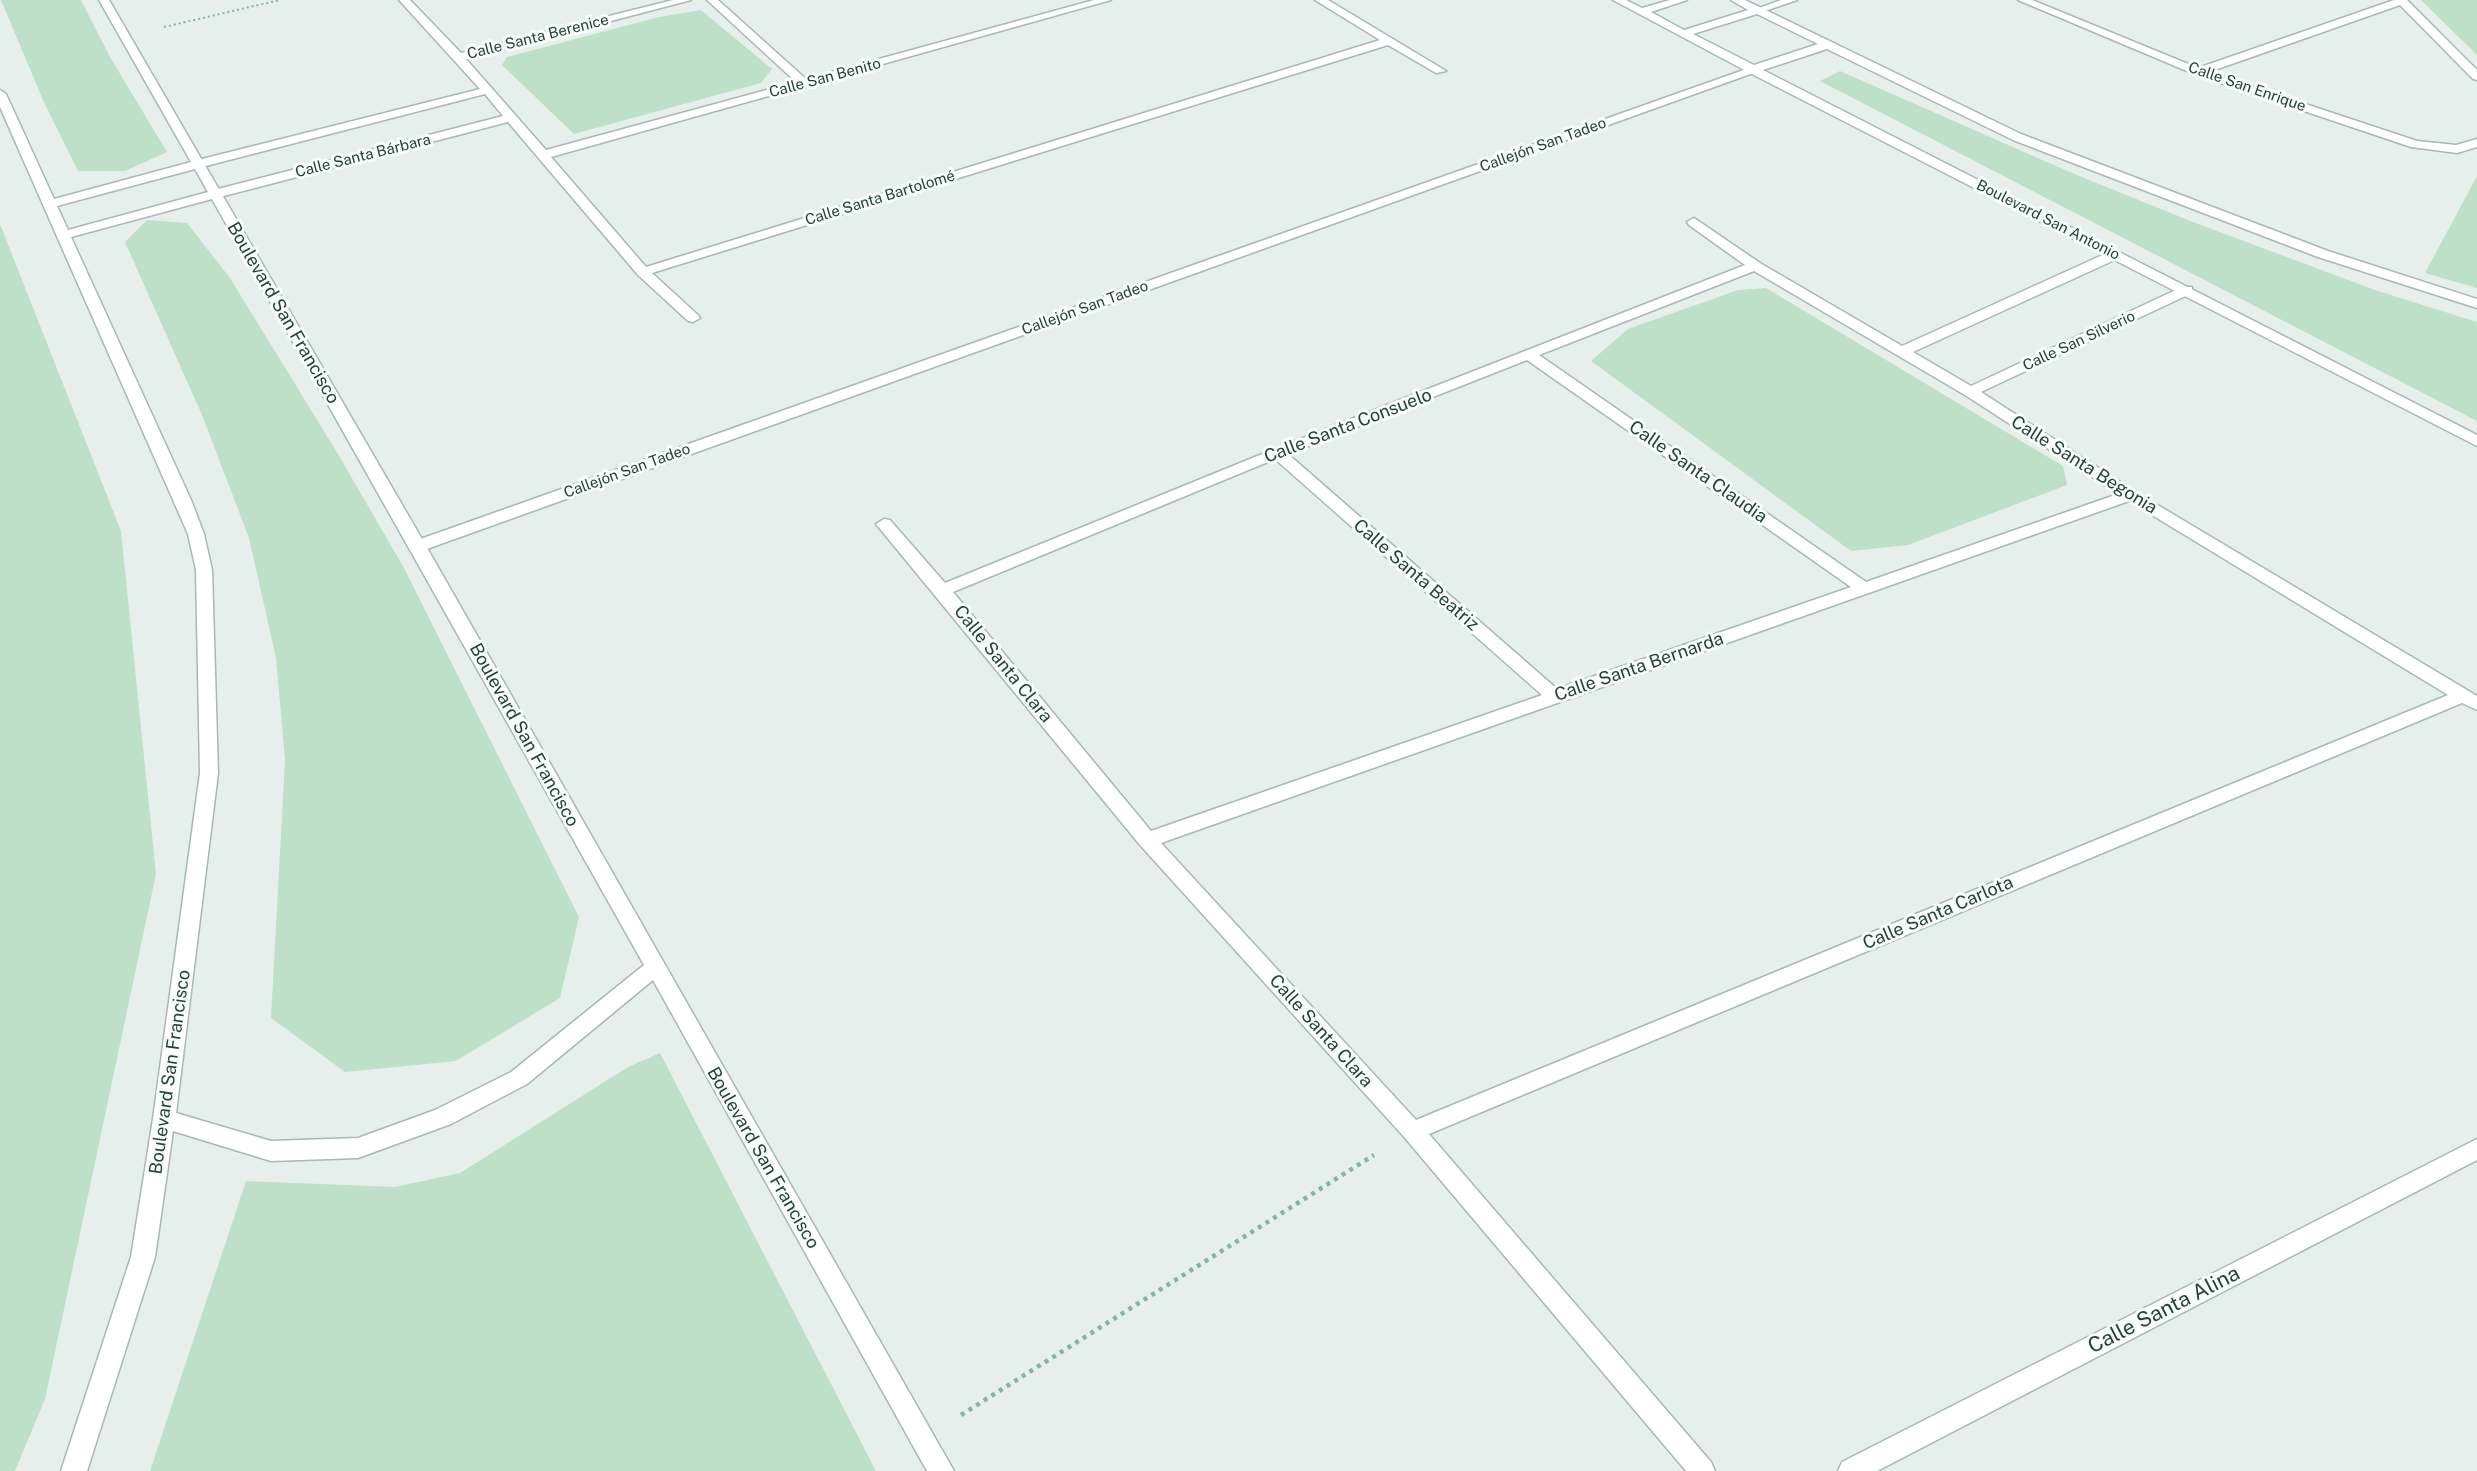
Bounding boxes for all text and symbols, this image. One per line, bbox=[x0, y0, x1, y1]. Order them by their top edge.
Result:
street label: Calle Santa Berenice bbox=[465, 11, 611, 63]
street label: Calle San Benito bbox=[767, 54, 883, 102]
street label: Calle San Enrique bbox=[2186, 58, 2308, 116]
street label: Callejón San Tadeo bbox=[1477, 114, 1609, 176]
street label: Calle Santa Bárbara bbox=[294, 130, 432, 182]
street label: Calle Santa Bartolomé bbox=[803, 167, 957, 229]
street label: Boulevard San Antonio bbox=[1973, 176, 2123, 264]
street label: Boulevard San Francisco bbox=[222, 218, 344, 408]
street label: Callejón San Tadeo bbox=[1019, 277, 1151, 339]
street label: Calle San Silverio bbox=[2020, 307, 2138, 375]
street label: Calle Santa Consuelo bbox=[1261, 384, 1435, 468]
street label: Calle Santa Begonia bbox=[2007, 411, 2161, 519]
street label: Calle Santa Claudia bbox=[1625, 416, 1771, 528]
street label: Callejón San Tadeo bbox=[561, 440, 693, 502]
street label: Calle Santa Beatriz bbox=[1349, 515, 1483, 635]
street label: Calle Santa Clara bbox=[949, 601, 1057, 727]
street label: Calle Santa Bernarda bbox=[1552, 628, 1726, 706]
street label: Boulevard San Francisco bbox=[465, 640, 583, 830]
street label: Calle Santa Carlota bbox=[1860, 872, 2016, 954]
street label: Boulevard San Francisco bbox=[145, 968, 195, 1176]
street label: Calle Santa Clara bbox=[1265, 970, 1377, 1092]
street label: Boulevard San Francisco bbox=[702, 1063, 824, 1253]
street label: Calle Santa Alina bbox=[2084, 1261, 2244, 1359]

